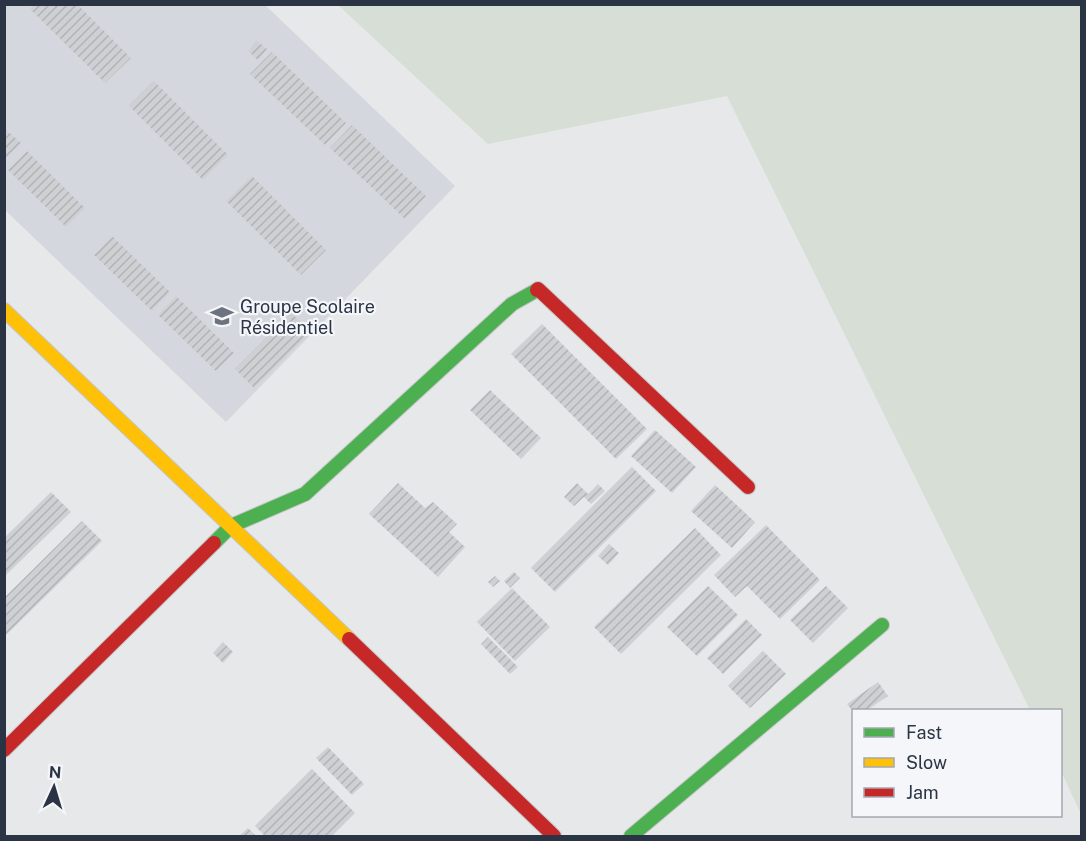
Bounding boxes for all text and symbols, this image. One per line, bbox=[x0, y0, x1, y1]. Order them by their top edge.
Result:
place label: Groupe Scolaire Résidentiel bbox=[240, 296, 375, 338]
school or university icon: Groupe Scolaire Résidentiel bbox=[209, 303, 235, 329]
legend bbox=[852, 709, 1062, 817]
text: Fast bbox=[906, 722, 942, 743]
text: Slow bbox=[906, 752, 947, 773]
north arrow bbox=[24, 757, 84, 817]
text: N bbox=[48, 763, 62, 782]
text: Jam bbox=[906, 782, 939, 803]

